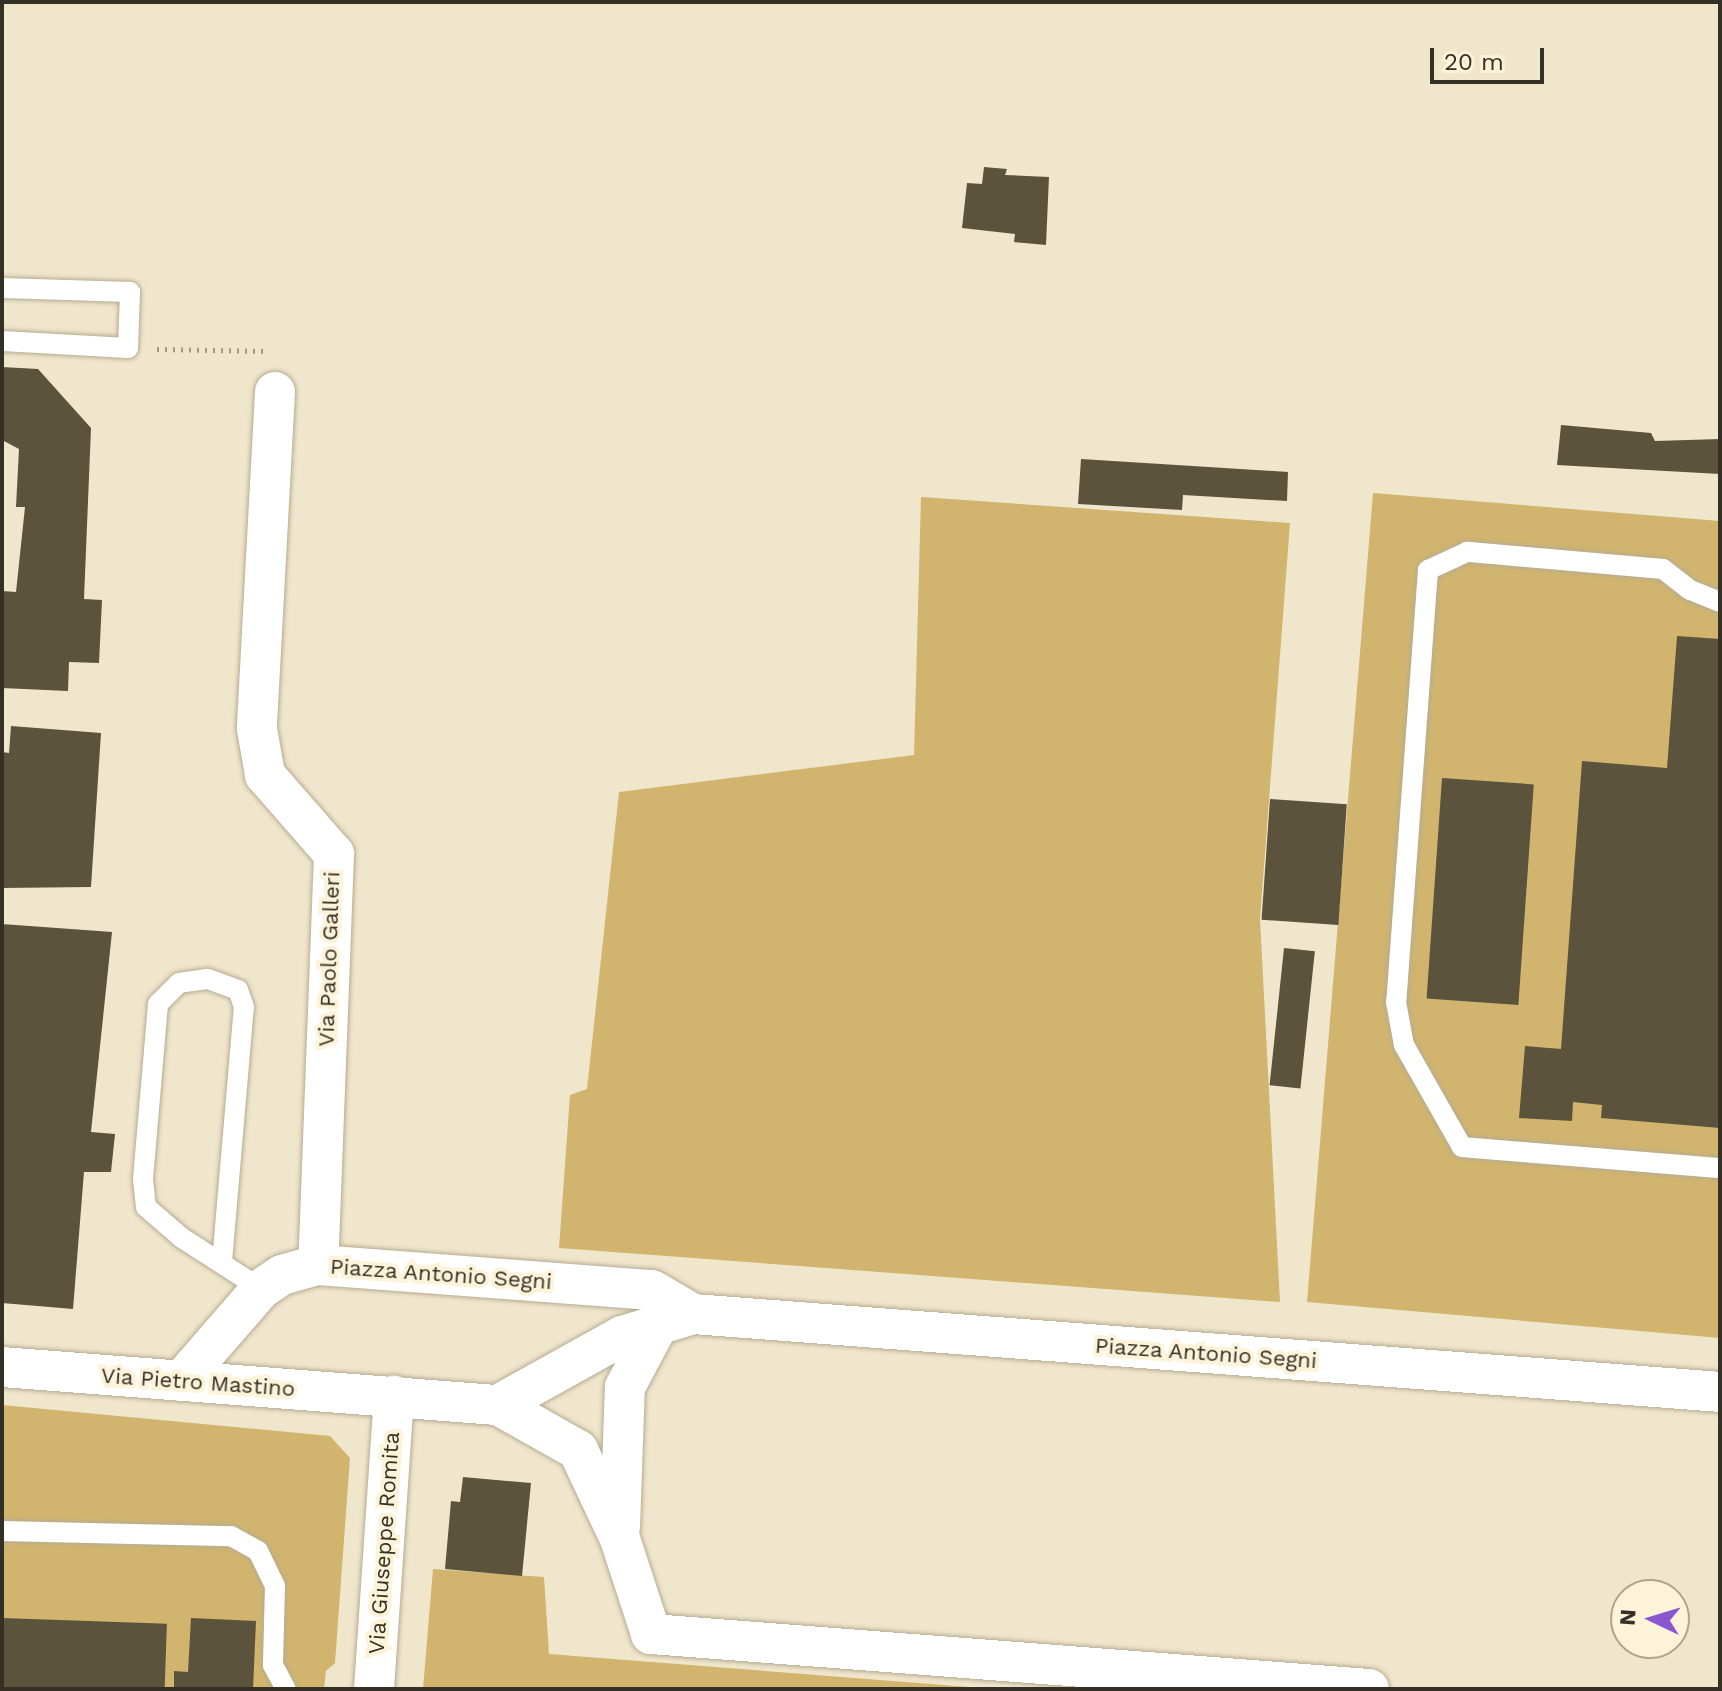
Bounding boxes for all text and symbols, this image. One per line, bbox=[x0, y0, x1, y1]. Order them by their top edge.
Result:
scale bar bbox=[1434, 32, 1548, 82]
text: 20 m bbox=[1444, 48, 1504, 76]
street label: Via Paolo Galleri bbox=[313, 871, 345, 1047]
street label: Piazza Antonio Segni bbox=[328, 1253, 554, 1295]
street label: Piazza Antonio Segni bbox=[1093, 1332, 1319, 1374]
street label: Via Pietro Mastino bbox=[100, 1362, 296, 1402]
street label: Via Giuseppe Romita bbox=[363, 1431, 405, 1655]
north arrow bbox=[1610, 1579, 1690, 1659]
text: N bbox=[1615, 1608, 1641, 1626]

